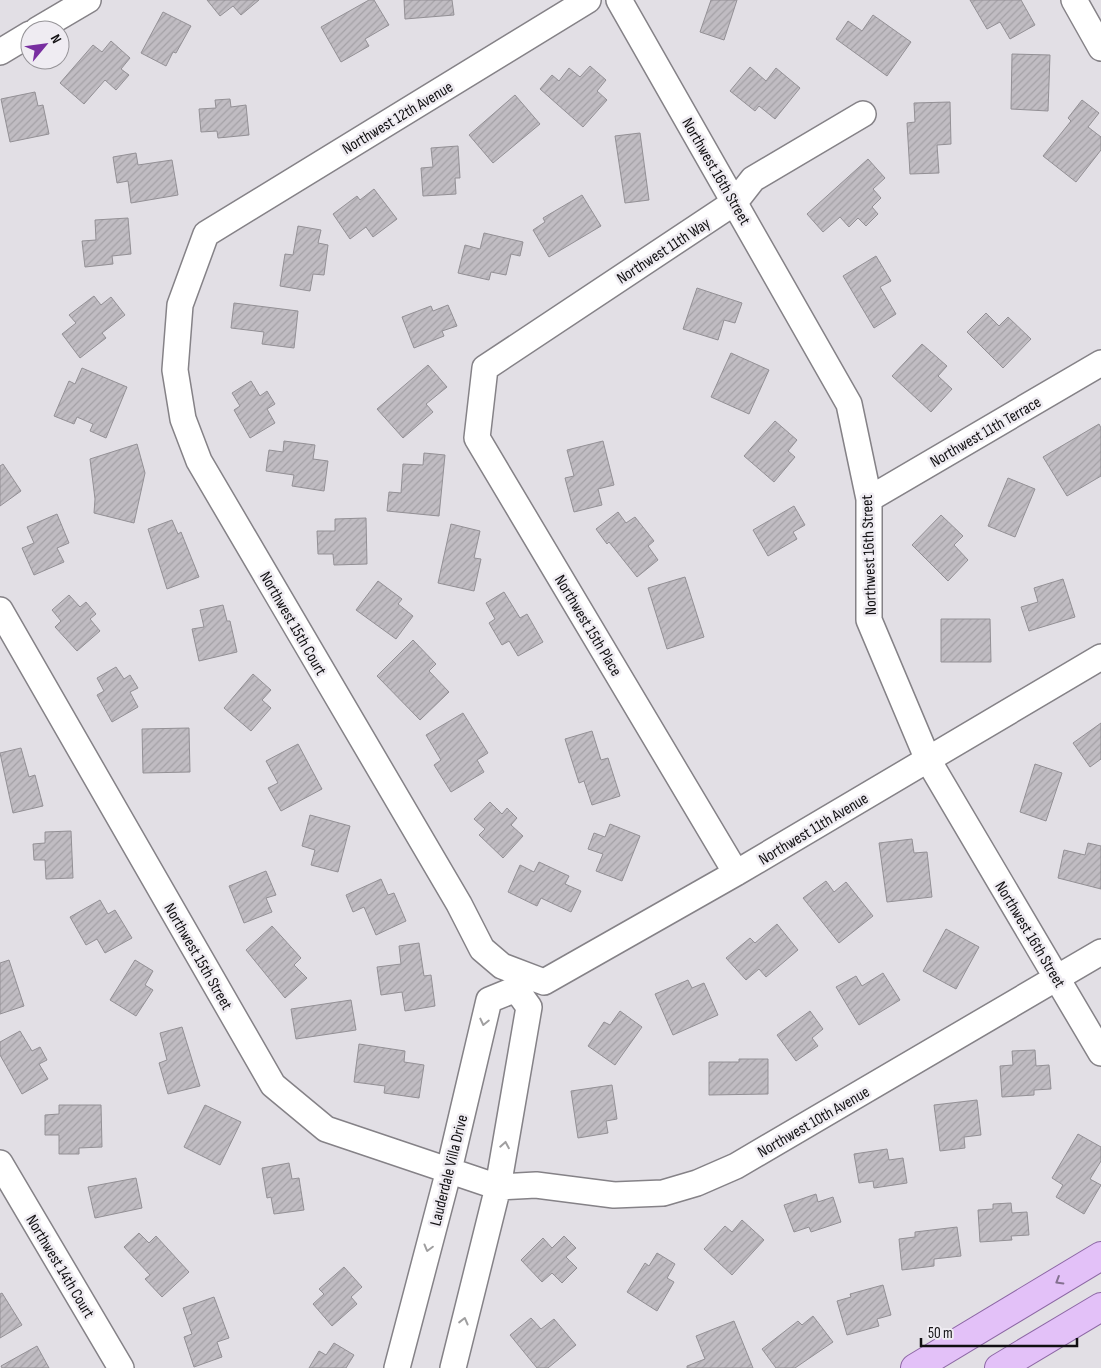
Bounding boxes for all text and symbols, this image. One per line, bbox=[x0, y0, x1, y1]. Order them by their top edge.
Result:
north arrow bbox=[20, 20, 70, 70]
text: N bbox=[47, 32, 65, 46]
street label: Northwest 12th Avenue bbox=[339, 78, 456, 159]
street label: Northwest 16th Street bbox=[677, 115, 754, 229]
street label: Northwest 11th Way bbox=[614, 214, 714, 288]
street label: Northwest 11th Terrace bbox=[927, 393, 1045, 472]
street label: Northwest 16th Street bbox=[858, 494, 881, 615]
street label: Northwest 15th Court bbox=[255, 568, 330, 679]
street label: Northwest 15th Place bbox=[550, 572, 625, 680]
street label: Northwest 11th Avenue bbox=[756, 789, 872, 869]
street label: Northwest 16th Street bbox=[991, 878, 1069, 991]
street label: Northwest 15th Street bbox=[160, 900, 236, 1014]
one-way arrow bbox=[479, 1018, 490, 1027]
street label: Northwest 10th Avenue bbox=[754, 1083, 873, 1162]
street label: Lauderdale Villa Drive bbox=[426, 1113, 472, 1228]
one-way arrow bbox=[499, 1141, 509, 1150]
street label: Northwest 14th Court bbox=[21, 1212, 98, 1322]
one-way arrow bbox=[424, 1243, 434, 1251]
one-way arrow bbox=[1056, 1275, 1065, 1285]
scale bar bbox=[921, 1316, 1077, 1348]
one-way arrow bbox=[459, 1317, 469, 1325]
text: 50 m bbox=[928, 1324, 953, 1343]

